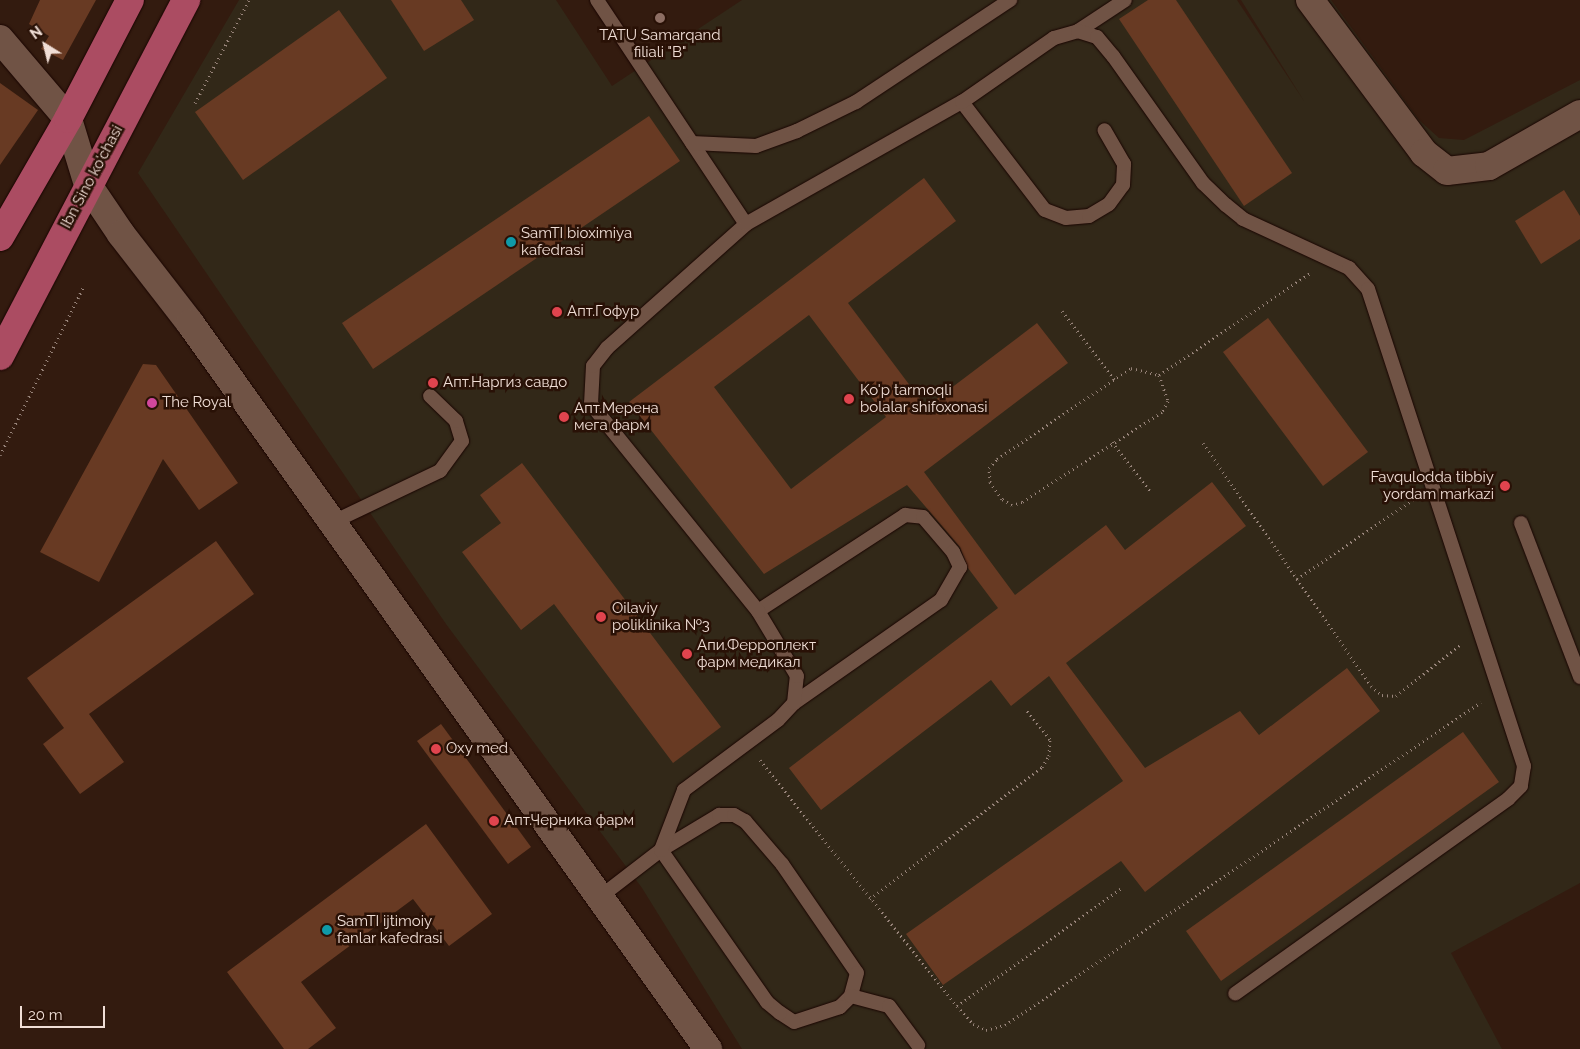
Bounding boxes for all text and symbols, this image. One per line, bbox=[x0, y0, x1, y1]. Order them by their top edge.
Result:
marker: TATU Samarqand filiali "B" bbox=[654, 12, 666, 24]
north arrow bbox=[20, 20, 70, 70]
text: N bbox=[27, 23, 45, 42]
place label: TATU Samarqand filiali "B" bbox=[599, 26, 721, 61]
street label: Ibn Sino ko'chasi bbox=[57, 123, 127, 231]
place label: SamTI bioximiya kafedrasi bbox=[521, 224, 632, 259]
marker: SamTI bioximiya kafedrasi bbox=[505, 236, 517, 248]
place label: Апт.Гофур bbox=[567, 303, 639, 321]
marker: Апт.Гофур bbox=[551, 306, 563, 318]
place label: Апт.Наргиз савдо bbox=[443, 374, 567, 392]
marker: Апт.Наргиз савдо bbox=[427, 377, 439, 389]
place label: Ko'p tarmoqli bolalar shifoxonasi bbox=[860, 381, 988, 416]
marker: Ko'p tarmoqli bolalar shifoxonasi bbox=[842, 392, 856, 406]
place label: The Royal bbox=[162, 394, 231, 412]
marker: The Royal bbox=[146, 397, 158, 409]
place label: Апт.Мерена мега фарм bbox=[574, 399, 659, 434]
marker: Апт.Мерена мега фарм bbox=[558, 411, 570, 423]
place label: Favqulodda tibbiy yordam markazi bbox=[1370, 468, 1494, 503]
marker: Favqulodda tibbiy yordam markazi bbox=[1498, 479, 1512, 493]
place label: Oilaviy poliklinika №3 bbox=[612, 599, 710, 634]
marker: Oilaviy poliklinika №3 bbox=[594, 610, 608, 624]
place label: Апи.Ферроплект фарм медикал bbox=[697, 636, 816, 671]
marker: Апи.Ферроплект фарм медикал bbox=[681, 648, 693, 660]
place label: Oxy med bbox=[446, 740, 509, 758]
marker: Oxy med bbox=[430, 743, 442, 755]
place label: Апт.Черника фарм bbox=[504, 812, 634, 830]
marker: Апт.Черника фарм bbox=[488, 815, 500, 827]
place label: SamTI ijtimoiy fanlar kafedrasi bbox=[337, 912, 443, 947]
marker: SamTI ijtimoiy fanlar kafedrasi bbox=[321, 924, 333, 936]
scale bar bbox=[22, 996, 108, 1028]
text: 20 m bbox=[28, 1006, 63, 1024]

